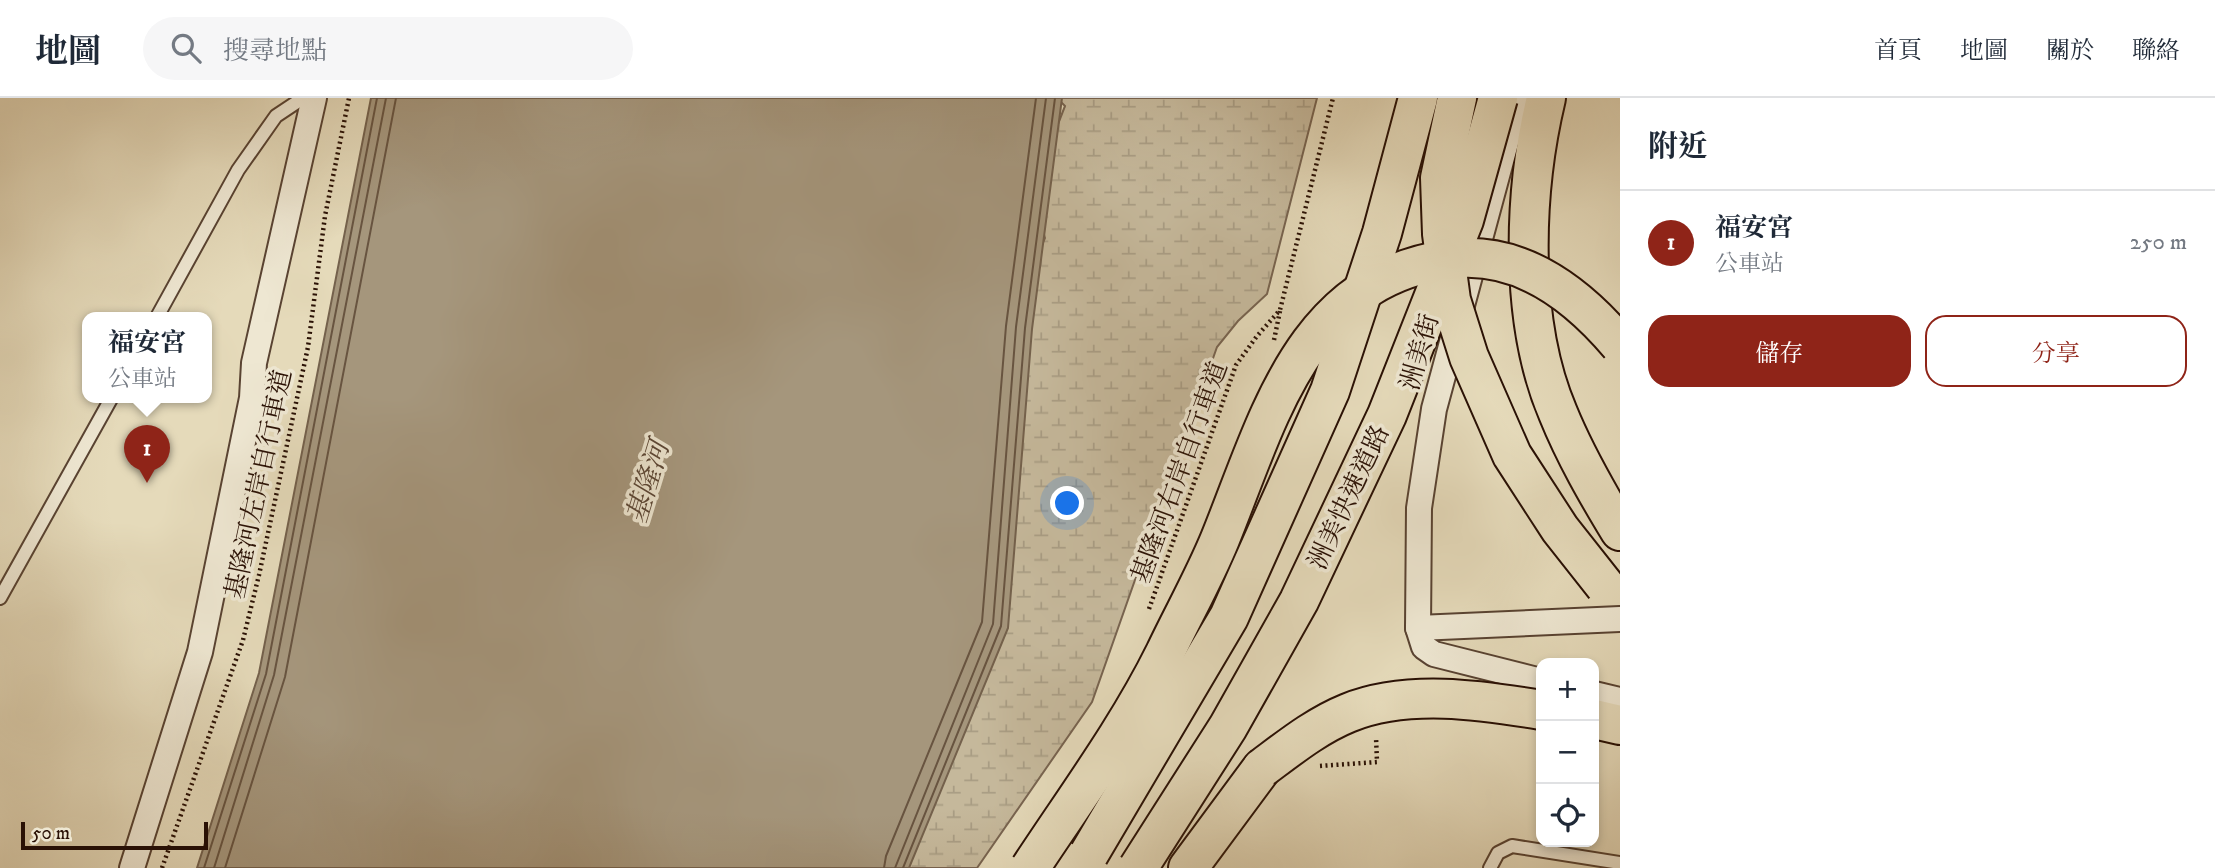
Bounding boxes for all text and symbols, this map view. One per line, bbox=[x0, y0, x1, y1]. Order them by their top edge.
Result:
search box bbox=[143, 17, 633, 80]
icon: search bbox=[167, 29, 205, 67]
text: 地圖 bbox=[35, 32, 101, 73]
text: 搜尋地點 bbox=[223, 35, 327, 68]
text: 首頁 bbox=[1874, 36, 1922, 66]
text: 地圖 bbox=[1960, 36, 2008, 66]
text: 關於 bbox=[2046, 36, 2094, 66]
text: 聯絡 bbox=[2132, 36, 2180, 66]
text: 附近 bbox=[1648, 129, 1708, 166]
text: 福安宮 bbox=[1715, 212, 1793, 245]
text: 1 bbox=[1667, 228, 1675, 257]
text: 250 m bbox=[2130, 228, 2187, 257]
text: 公車站 bbox=[1715, 250, 1784, 279]
street label: 洲美街 bbox=[1394, 310, 1447, 394]
popup bbox=[82, 312, 212, 403]
button: 儲存 bbox=[1648, 315, 1911, 387]
button: 分享 bbox=[1925, 315, 2187, 387]
text: 福安宮 bbox=[108, 327, 186, 360]
street label: 基隆河右岸自行車道 bbox=[1125, 357, 1236, 588]
text: 公車站 bbox=[108, 365, 177, 394]
street label: 基隆河左岸自行車道 bbox=[219, 366, 300, 602]
street label: 洲美快速道路 bbox=[1301, 420, 1397, 575]
pin: 1 bbox=[124, 425, 170, 483]
water label: 基隆河 bbox=[619, 432, 679, 528]
your location bbox=[1050, 486, 1084, 520]
map controls bbox=[1536, 658, 1599, 847]
button: + bbox=[1536, 658, 1599, 721]
button: − bbox=[1536, 721, 1599, 784]
button: locate bbox=[1536, 784, 1599, 847]
scale bar bbox=[21, 819, 208, 851]
text: 50 m bbox=[32, 822, 70, 845]

